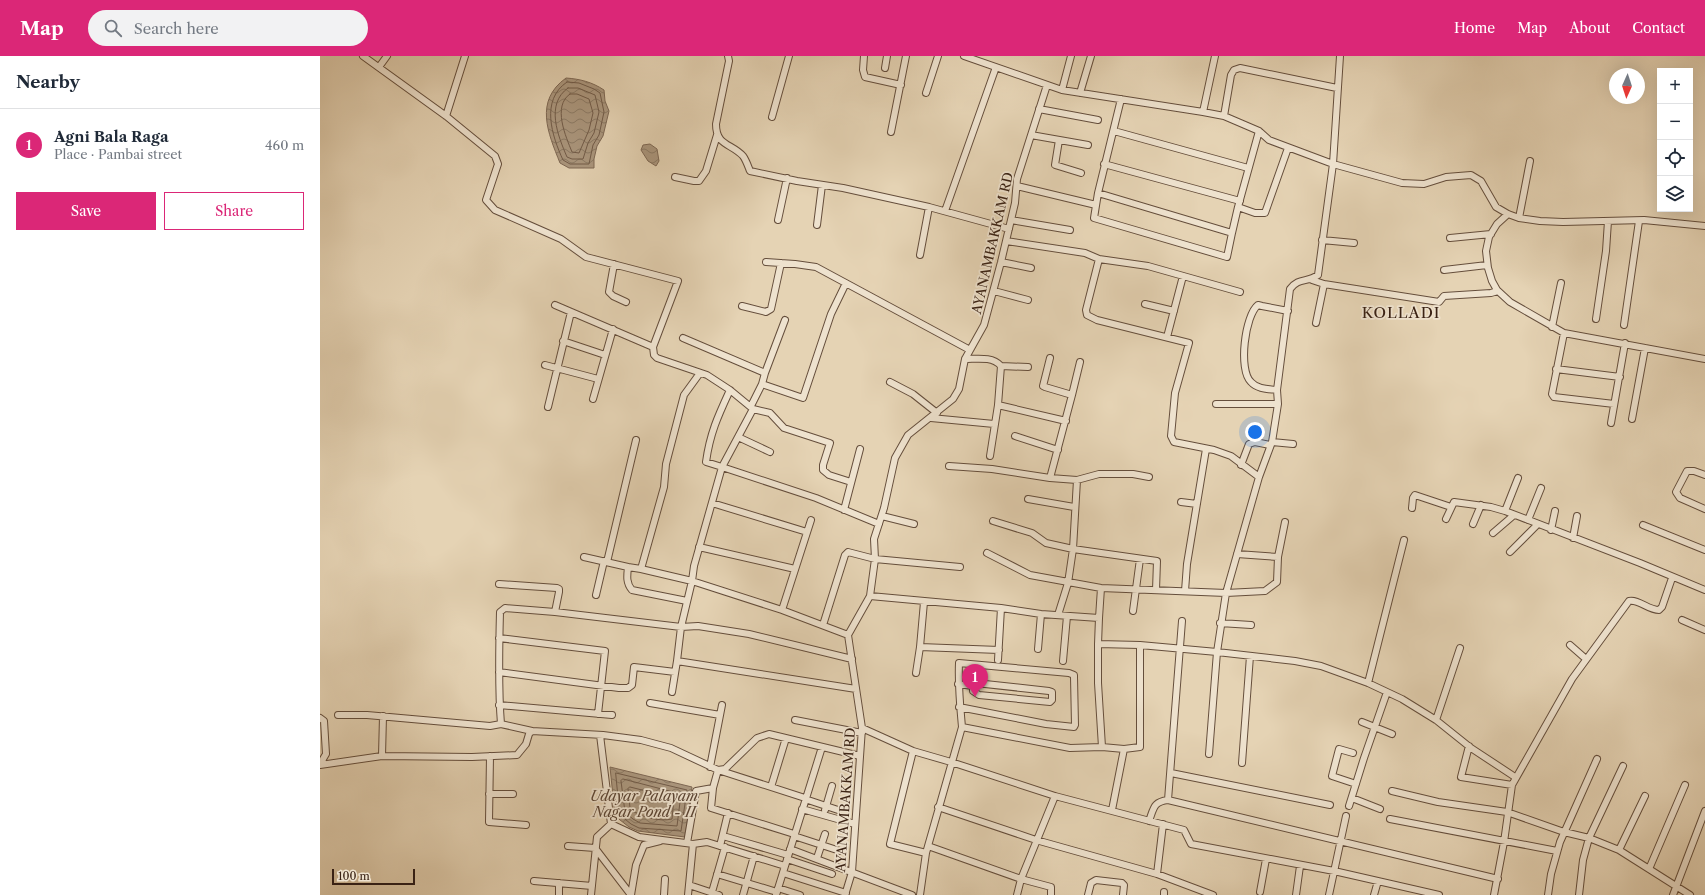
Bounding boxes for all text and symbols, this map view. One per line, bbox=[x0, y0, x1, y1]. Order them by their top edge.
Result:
search box bbox=[88, 10, 368, 46]
text: Map bbox=[20, 17, 64, 40]
icon: search bbox=[102, 17, 124, 39]
text: Search here bbox=[134, 19, 219, 38]
text: Home bbox=[1454, 19, 1495, 37]
text: Map bbox=[1517, 19, 1547, 37]
text: About bbox=[1569, 19, 1610, 37]
text: Contact bbox=[1632, 19, 1685, 37]
north arrow bbox=[1609, 68, 1645, 104]
map controls bbox=[1657, 68, 1693, 212]
button: + bbox=[1657, 68, 1693, 104]
text: Nearby bbox=[16, 72, 80, 92]
button: − bbox=[1657, 104, 1693, 140]
text: Agni Bala Raga bbox=[54, 127, 169, 146]
text: 1 bbox=[26, 137, 32, 153]
text: 460 m bbox=[265, 137, 304, 153]
button: locate bbox=[1657, 140, 1693, 176]
text: Place · Pambai street bbox=[54, 146, 182, 162]
street label: AYANAMBAKKAM RD bbox=[968, 171, 1016, 316]
button: layers bbox=[1657, 176, 1693, 212]
button: Save bbox=[16, 192, 156, 230]
button: Share bbox=[164, 192, 304, 230]
district label: KOLLADI bbox=[1362, 303, 1440, 322]
your location bbox=[1245, 422, 1265, 442]
pin: 1 bbox=[962, 664, 988, 697]
street label: AYANAMBAKKAM RD bbox=[832, 727, 858, 874]
water label: Udayar Palayam Nagar Pond - II bbox=[590, 787, 698, 821]
scale bar bbox=[332, 867, 415, 886]
text: 100 m bbox=[338, 869, 370, 883]

